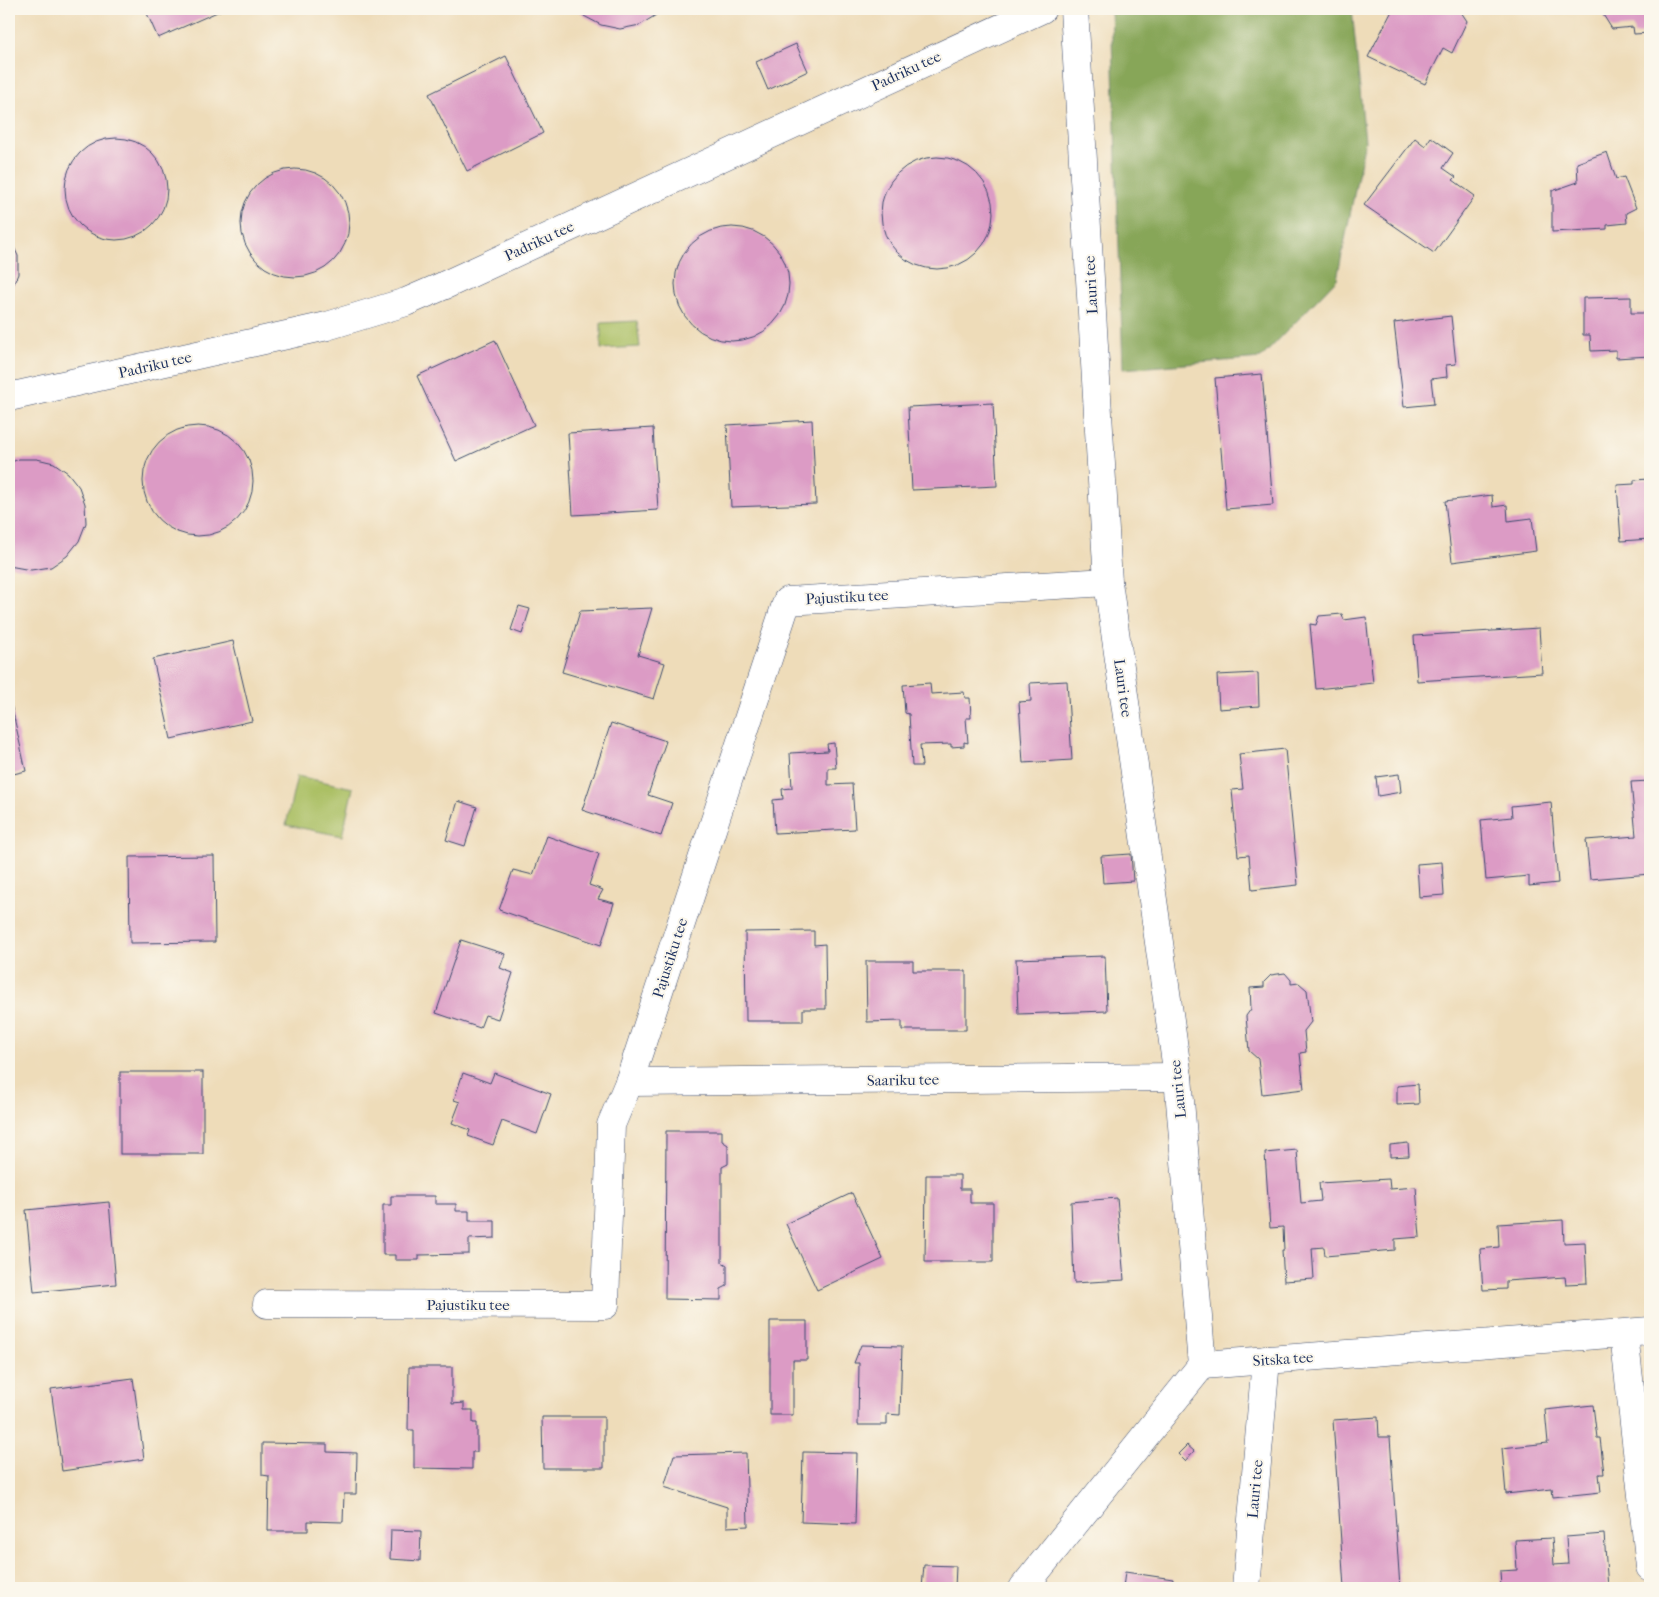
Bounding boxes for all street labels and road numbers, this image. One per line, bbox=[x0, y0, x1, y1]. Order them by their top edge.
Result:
street label: Padriku tee bbox=[868, 47, 944, 95]
street label: Padriku tee bbox=[501, 217, 577, 265]
street label: Lauri tee bbox=[1080, 255, 1102, 315]
street label: Padriku tee bbox=[117, 348, 194, 382]
street label: Pajustiku tee bbox=[805, 586, 890, 608]
street label: Lauri tee bbox=[1110, 658, 1136, 719]
street label: Pajustiku tee bbox=[649, 915, 692, 1000]
street label: Lauri tee bbox=[1166, 1058, 1190, 1119]
street label: Saariku tee bbox=[867, 1070, 940, 1090]
street label: Pajustiku tee bbox=[426, 1296, 510, 1314]
street label: Sitska tee bbox=[1252, 1348, 1315, 1370]
street label: Lauri tee bbox=[1243, 1458, 1267, 1519]

